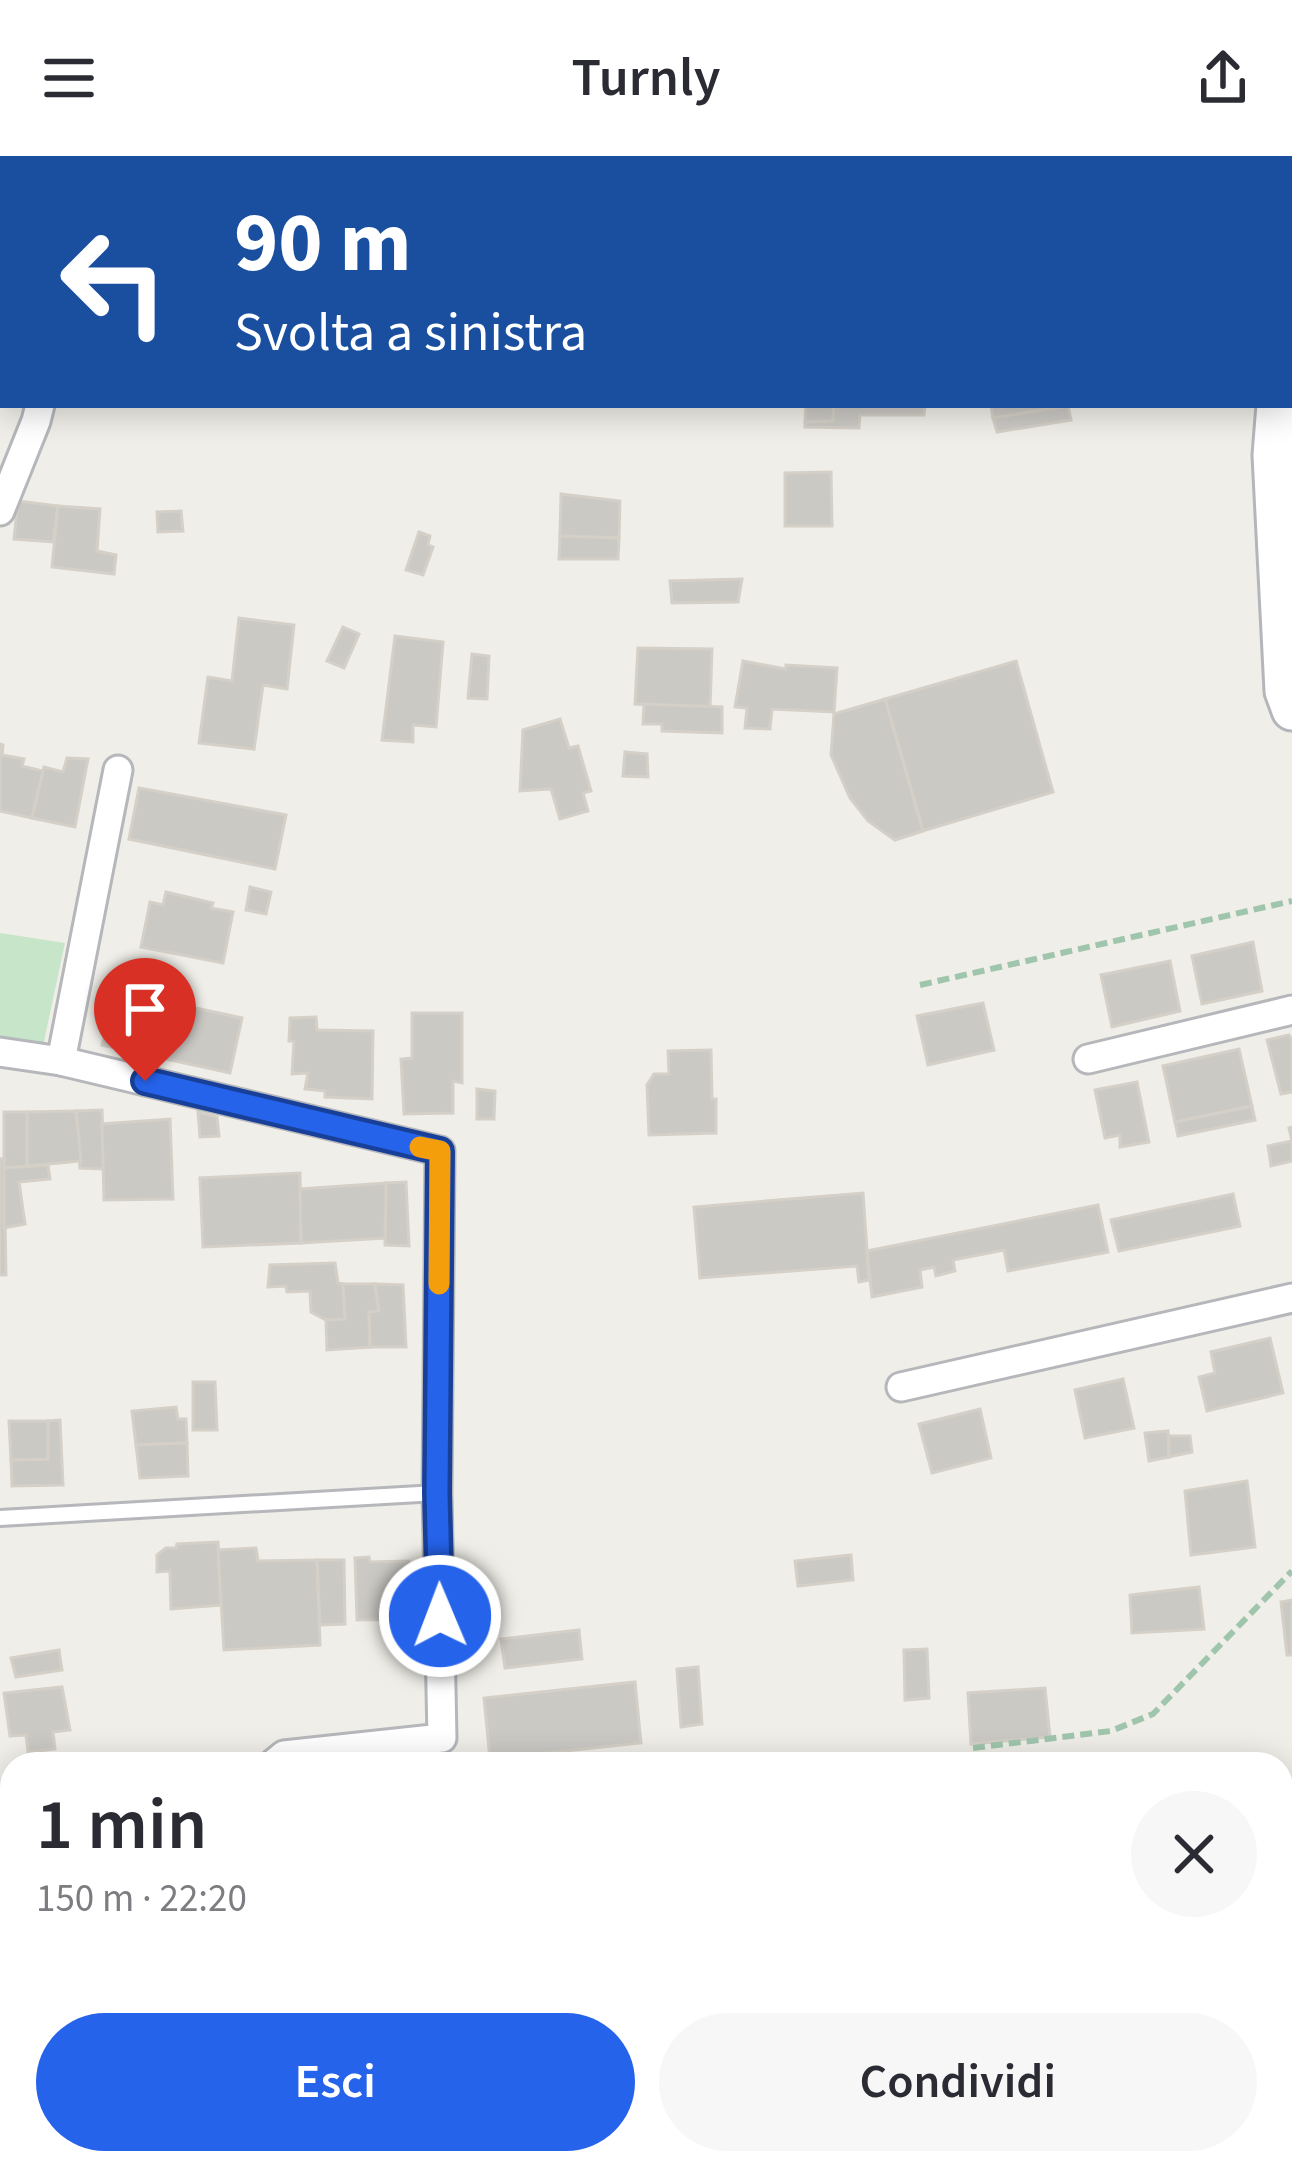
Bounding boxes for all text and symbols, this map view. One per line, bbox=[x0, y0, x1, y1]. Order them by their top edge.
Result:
text: Turnly bbox=[572, 40, 720, 117]
icon: menu bbox=[36, 45, 102, 111]
icon: share bbox=[1190, 45, 1256, 111]
text: 90 m bbox=[234, 184, 412, 304]
icon: left bbox=[36, 204, 192, 360]
text: Svolta a sinistra bbox=[234, 295, 587, 372]
pin bbox=[94, 958, 196, 1081]
icon: arrive bbox=[112, 976, 178, 1042]
position arrow bbox=[377, 1553, 503, 1679]
text: 1 min bbox=[36, 1774, 207, 1877]
button: close bbox=[1131, 1791, 1257, 1917]
text: 150 m · 22:20 bbox=[36, 1871, 247, 1927]
button: Esci bbox=[36, 2013, 635, 2151]
button: Condividi bbox=[659, 2013, 1257, 2151]

